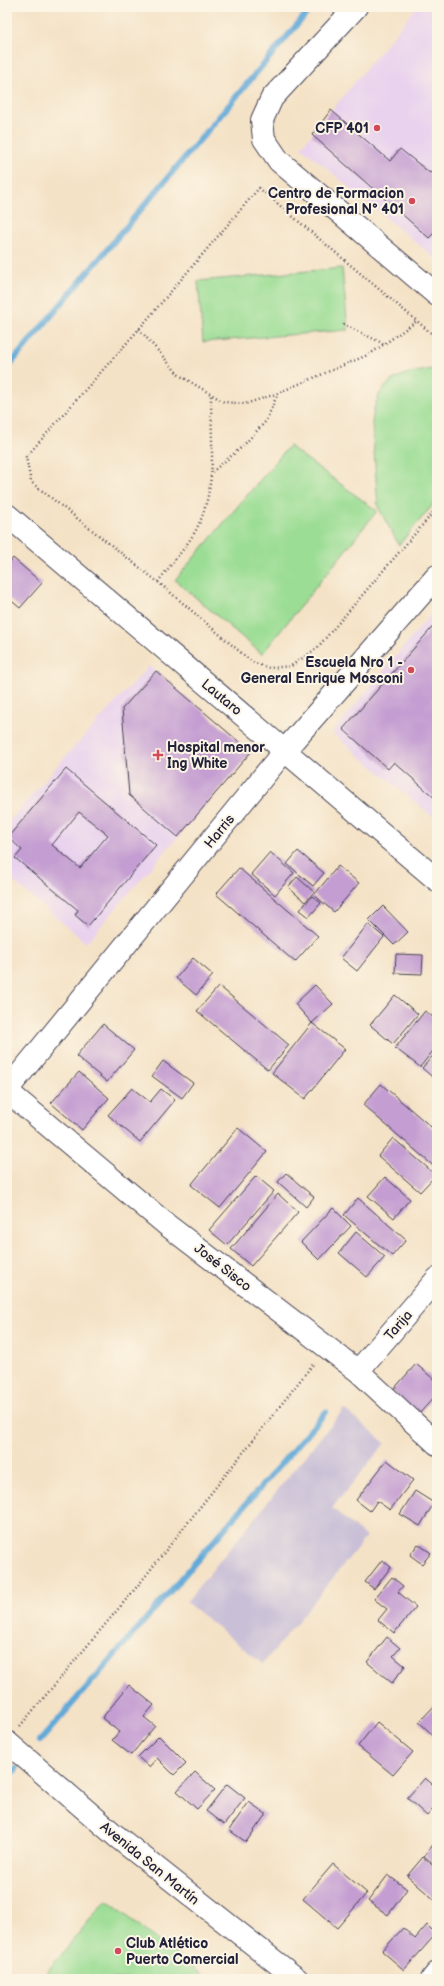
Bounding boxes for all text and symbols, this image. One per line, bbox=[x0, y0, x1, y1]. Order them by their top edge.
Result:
place label: CFP 401 bbox=[315, 120, 369, 137]
marker: CFP 401 bbox=[372, 123, 382, 133]
place label: Centro de Formacion Profesional N° 401 bbox=[268, 185, 404, 218]
marker: Centro de Formacion Profesional N° 401 bbox=[407, 196, 417, 206]
place label: Escuela Nro 1 - General Enrique Mosconi bbox=[241, 654, 403, 687]
marker: Escuela Nro 1 - General Enrique Mosconi bbox=[406, 665, 416, 675]
street label: Lautaro bbox=[198, 675, 246, 719]
place label: Hospital menor Ing White bbox=[167, 739, 265, 772]
marker: Hospital menor Ing White bbox=[152, 749, 164, 761]
street label: Harris bbox=[201, 811, 238, 852]
street label: José Sisco bbox=[191, 1240, 255, 1295]
street label: Tarija bbox=[381, 1307, 416, 1344]
street label: Avenida San Martín bbox=[97, 1818, 203, 1909]
place label: Club Atlético Puerto Comercial bbox=[126, 1935, 239, 1968]
marker: Club Atlético Puerto Comercial bbox=[113, 1946, 123, 1956]

